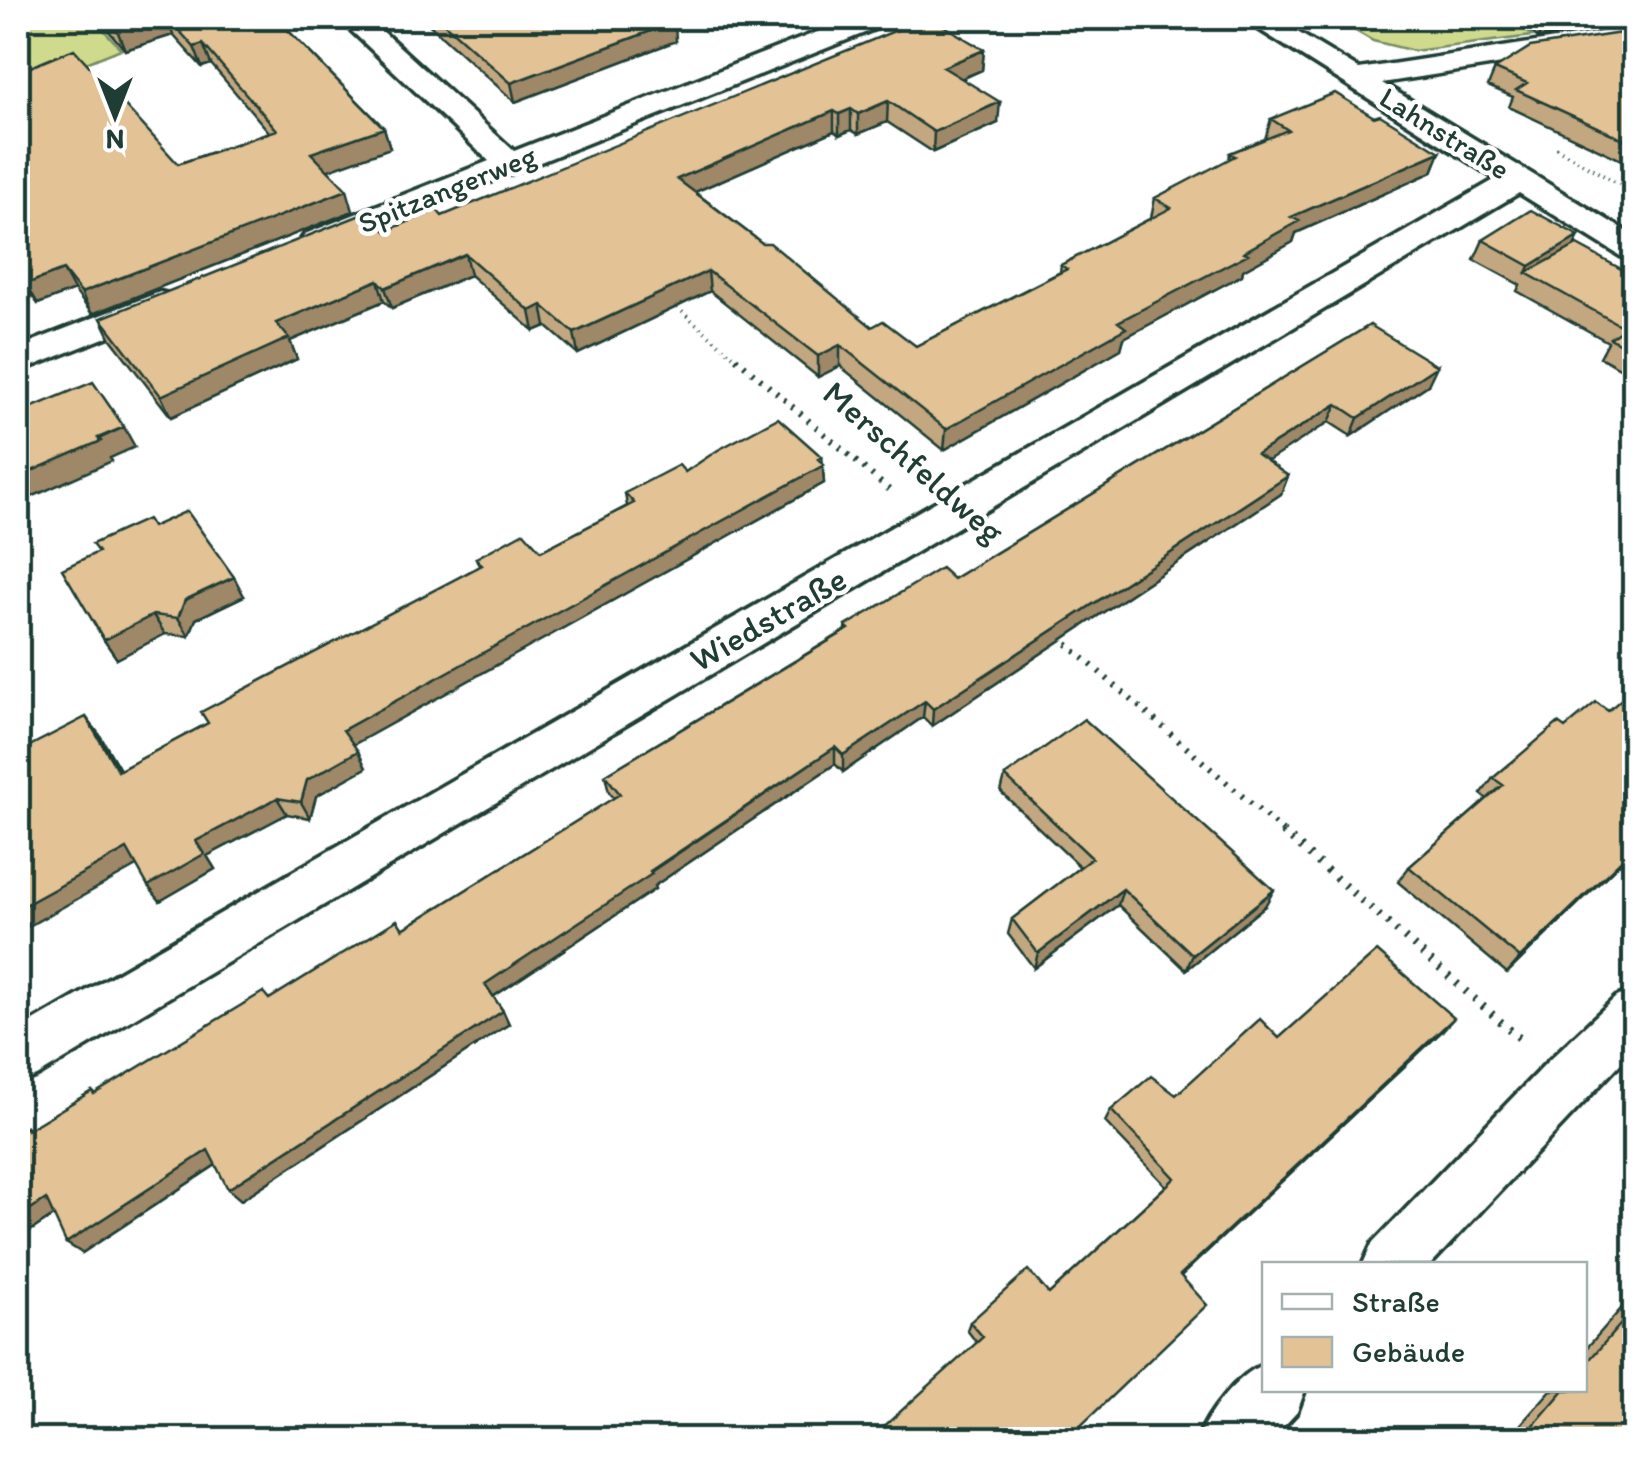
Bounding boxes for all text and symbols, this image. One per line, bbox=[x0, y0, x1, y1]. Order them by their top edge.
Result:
north arrow bbox=[65, 65, 165, 165]
street label: Lahnstraße bbox=[1373, 78, 1517, 188]
text: N bbox=[106, 123, 124, 157]
street label: Spitzangerweg bbox=[353, 136, 542, 242]
street label: Merschfeldweg bbox=[815, 372, 1013, 552]
street label: Wiedstraße bbox=[682, 557, 854, 681]
legend bbox=[1262, 1262, 1587, 1392]
text: Straße bbox=[1352, 1283, 1440, 1320]
text: Gebäude bbox=[1352, 1333, 1465, 1370]

